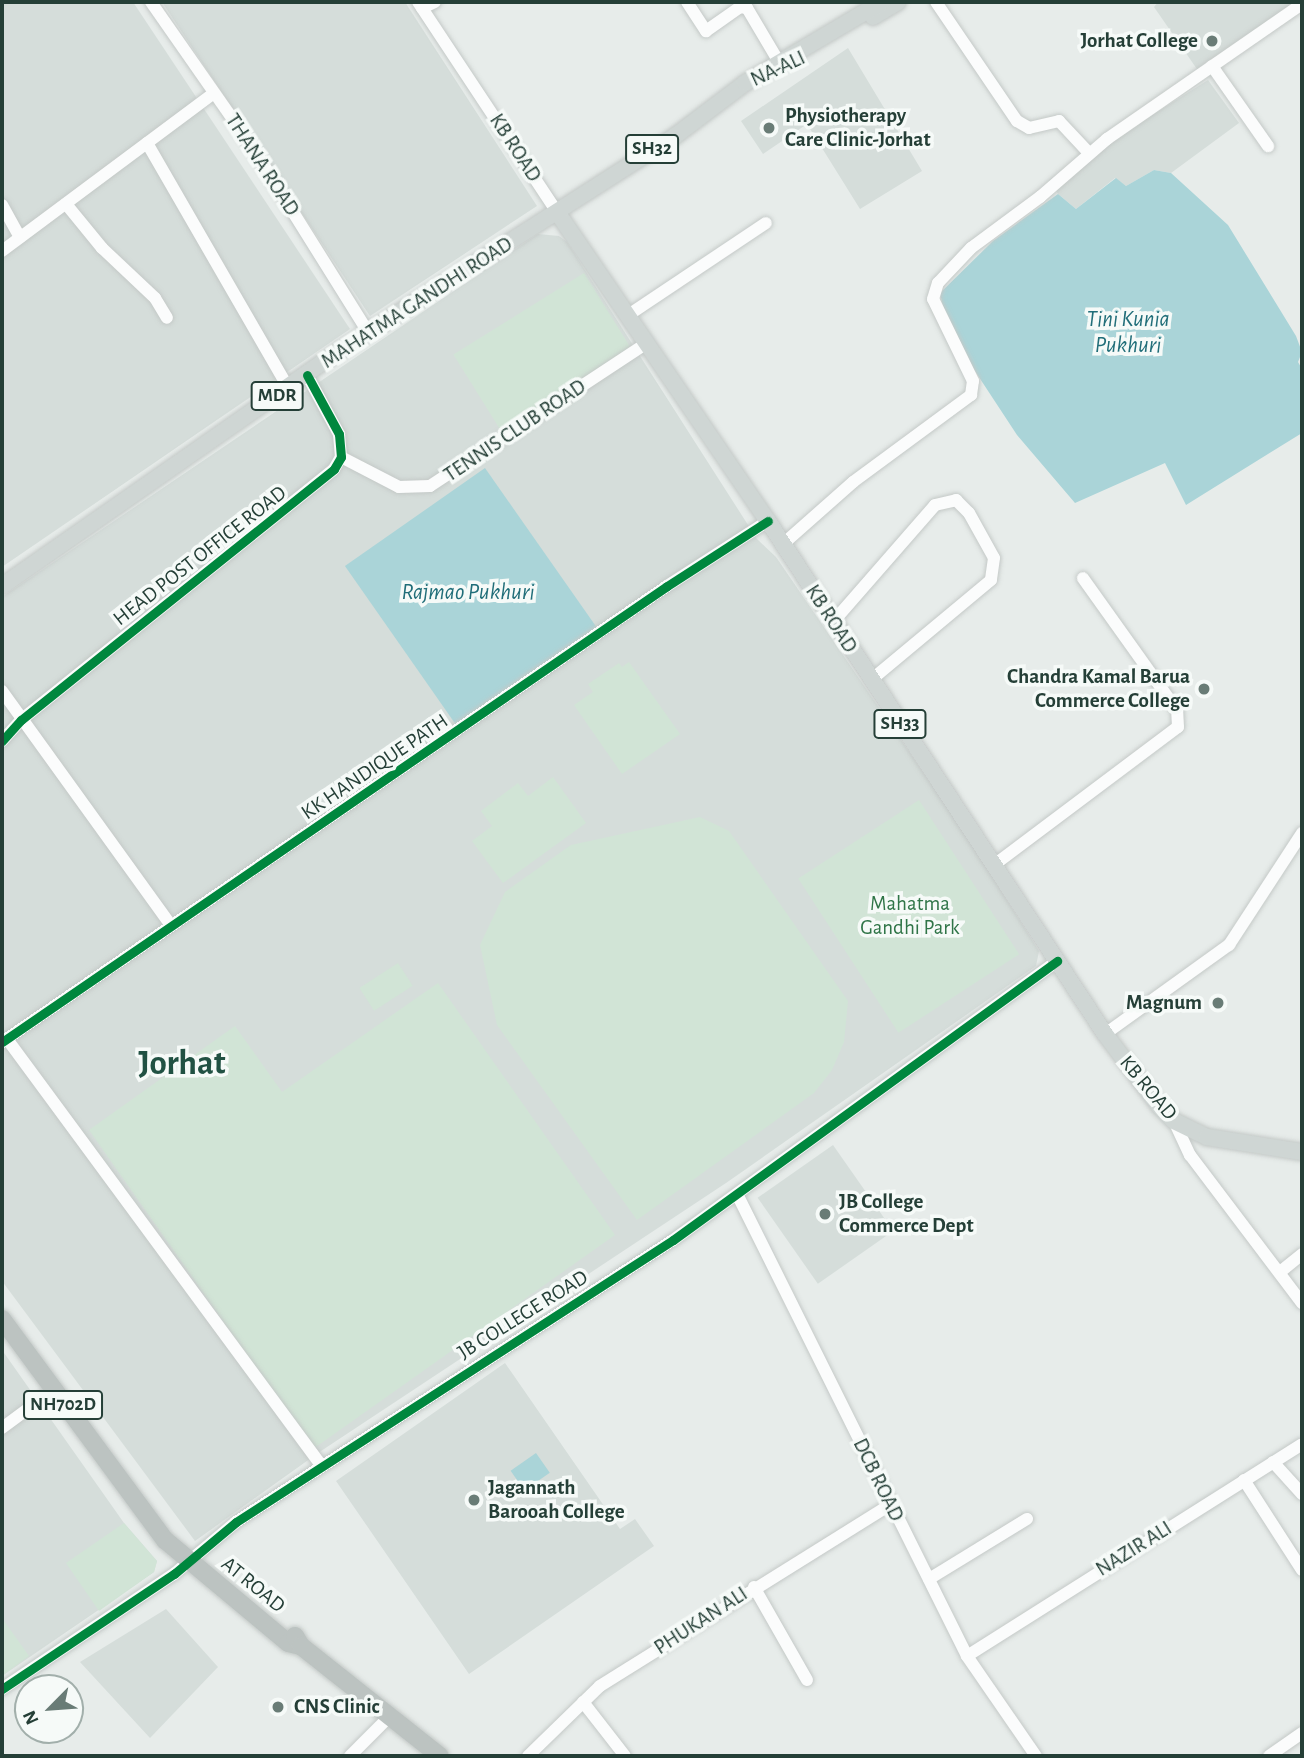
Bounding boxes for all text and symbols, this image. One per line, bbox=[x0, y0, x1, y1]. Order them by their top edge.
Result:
place label: Jorhat College bbox=[1080, 28, 1198, 54]
marker: Jorhat College bbox=[1204, 33, 1220, 49]
street label: NA-ALI bbox=[747, 45, 809, 93]
place label: Physiotherapy Care Clinic-Jorhat bbox=[785, 103, 931, 153]
street label: THANA ROAD bbox=[220, 109, 304, 221]
street label: KB ROAD bbox=[484, 109, 546, 187]
marker: Physiotherapy Care Clinic-Jorhat bbox=[759, 118, 779, 138]
road number: SH32 bbox=[624, 134, 680, 164]
street label: MAHATMA GANDHI ROAD bbox=[317, 232, 517, 374]
water label: Tini Kunia Pukhuri bbox=[1086, 306, 1170, 360]
street label: TENNIS CLUB ROAD bbox=[439, 374, 591, 488]
road number: MDR bbox=[249, 380, 305, 412]
street label: HEAD POST OFFICE ROAD bbox=[108, 481, 292, 631]
water label: Rajmao Pukhuri bbox=[402, 579, 534, 607]
street label: KB ROAD bbox=[800, 580, 862, 658]
place label: Chandra Kamal Barua Commerce College bbox=[1007, 664, 1190, 714]
marker: Chandra Kamal Barua Commerce College bbox=[1196, 681, 1212, 697]
road number: SH33 bbox=[872, 708, 928, 740]
street label: KK HANDIQUE PATH bbox=[297, 709, 453, 825]
park label: Mahatma Gandhi Park bbox=[860, 891, 960, 941]
place label: Magnum bbox=[1126, 990, 1202, 1016]
marker: Magnum bbox=[1208, 993, 1228, 1013]
district label: Jorhat bbox=[138, 1043, 226, 1085]
street label: KB ROAD bbox=[1114, 1051, 1182, 1125]
place label: JB College Commerce Dept bbox=[839, 1189, 973, 1239]
marker: JB College Commerce Dept bbox=[817, 1206, 833, 1222]
street label: JB COLLEGE ROAD bbox=[453, 1265, 593, 1365]
road number: NH702D bbox=[23, 1390, 103, 1420]
street label: DCB ROAD bbox=[847, 1434, 909, 1526]
place label: Jagannath Barooah College bbox=[488, 1475, 625, 1525]
marker: Jagannath Barooah College bbox=[466, 1492, 482, 1508]
street label: NAZIR ALI bbox=[1091, 1516, 1177, 1582]
street label: AT ROAD bbox=[216, 1552, 290, 1618]
street label: PHUKAN ALI bbox=[650, 1581, 752, 1661]
north arrow bbox=[14, 1674, 84, 1744]
place label: CNS Clinic bbox=[294, 1694, 380, 1720]
marker: CNS Clinic bbox=[268, 1697, 288, 1717]
text: N bbox=[20, 1707, 43, 1727]

